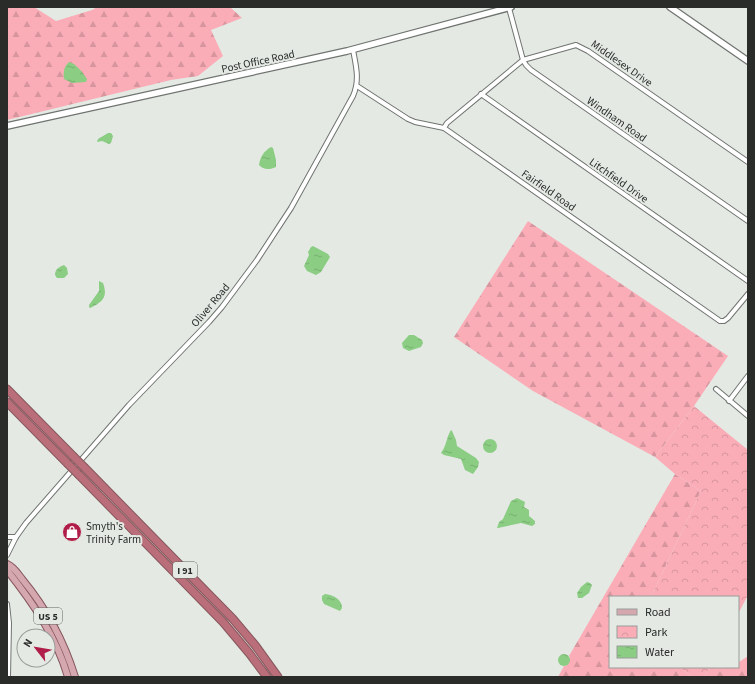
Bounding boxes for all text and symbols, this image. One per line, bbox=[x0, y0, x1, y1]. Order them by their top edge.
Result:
street label: Middlesex Drive bbox=[588, 37, 656, 91]
street label: Post Office Road bbox=[220, 46, 296, 77]
street label: Windham Road bbox=[584, 93, 650, 146]
street label: Litchfield Drive bbox=[586, 154, 652, 207]
street label: Fairfield Road bbox=[519, 166, 579, 215]
street label: Oliver Road bbox=[188, 280, 233, 330]
place label: Smyth's Trinity Farm bbox=[86, 519, 141, 547]
shop icon: Smyth's Trinity Farm bbox=[61, 521, 83, 543]
road number: I 91 bbox=[173, 562, 197, 578]
legend bbox=[609, 596, 739, 668]
text: Road bbox=[645, 604, 671, 621]
road number: US 5 bbox=[34, 608, 62, 624]
text: Park bbox=[645, 624, 667, 641]
north arrow bbox=[16, 628, 56, 668]
text: N bbox=[20, 636, 36, 650]
text: Water bbox=[645, 644, 675, 661]

